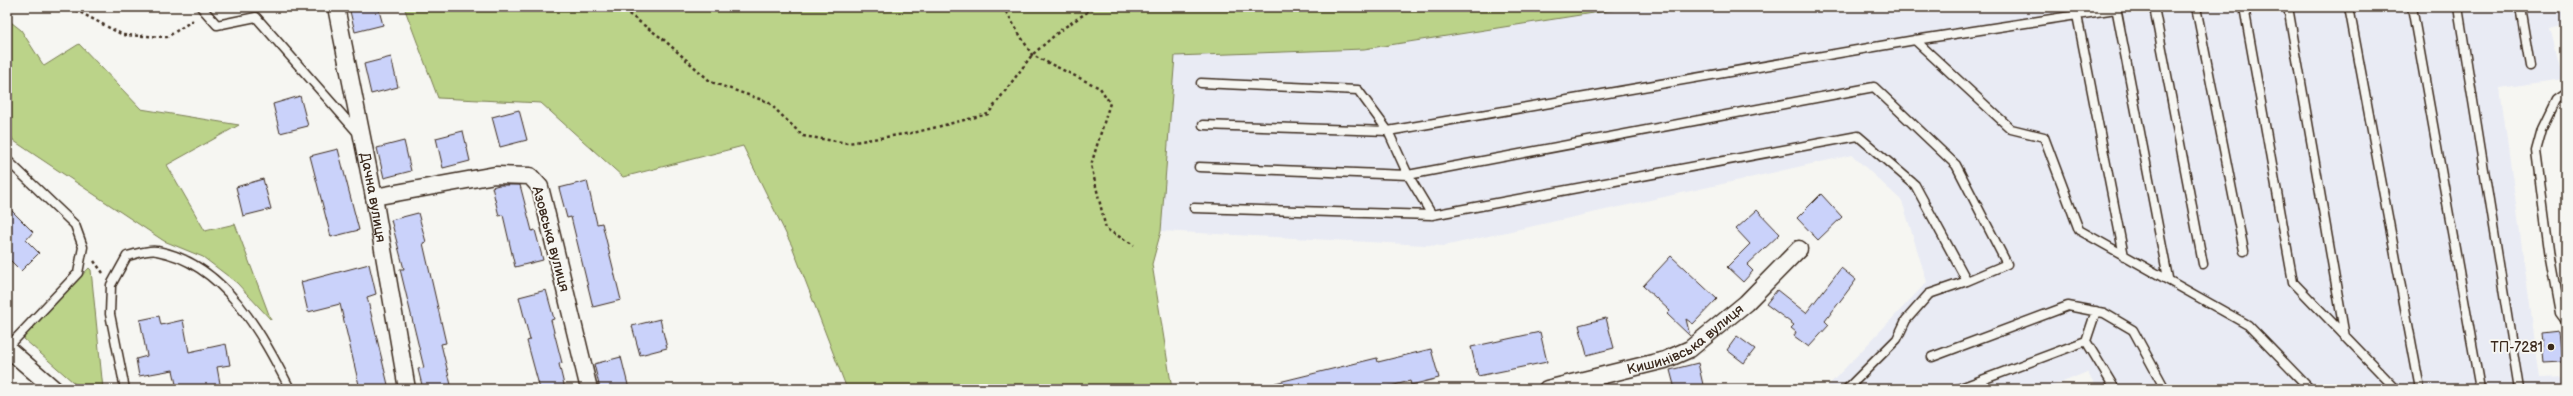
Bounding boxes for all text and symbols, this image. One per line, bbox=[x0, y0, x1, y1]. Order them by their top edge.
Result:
street label: Дачна вулиця bbox=[357, 151, 390, 244]
street label: Азовська вулиця bbox=[528, 183, 573, 294]
street label: Кишинівська вулиця bbox=[1625, 300, 1747, 378]
place label: ТП-7281 bbox=[2491, 339, 2543, 356]
marker: ТП-7281 bbox=[2546, 342, 2556, 352]

